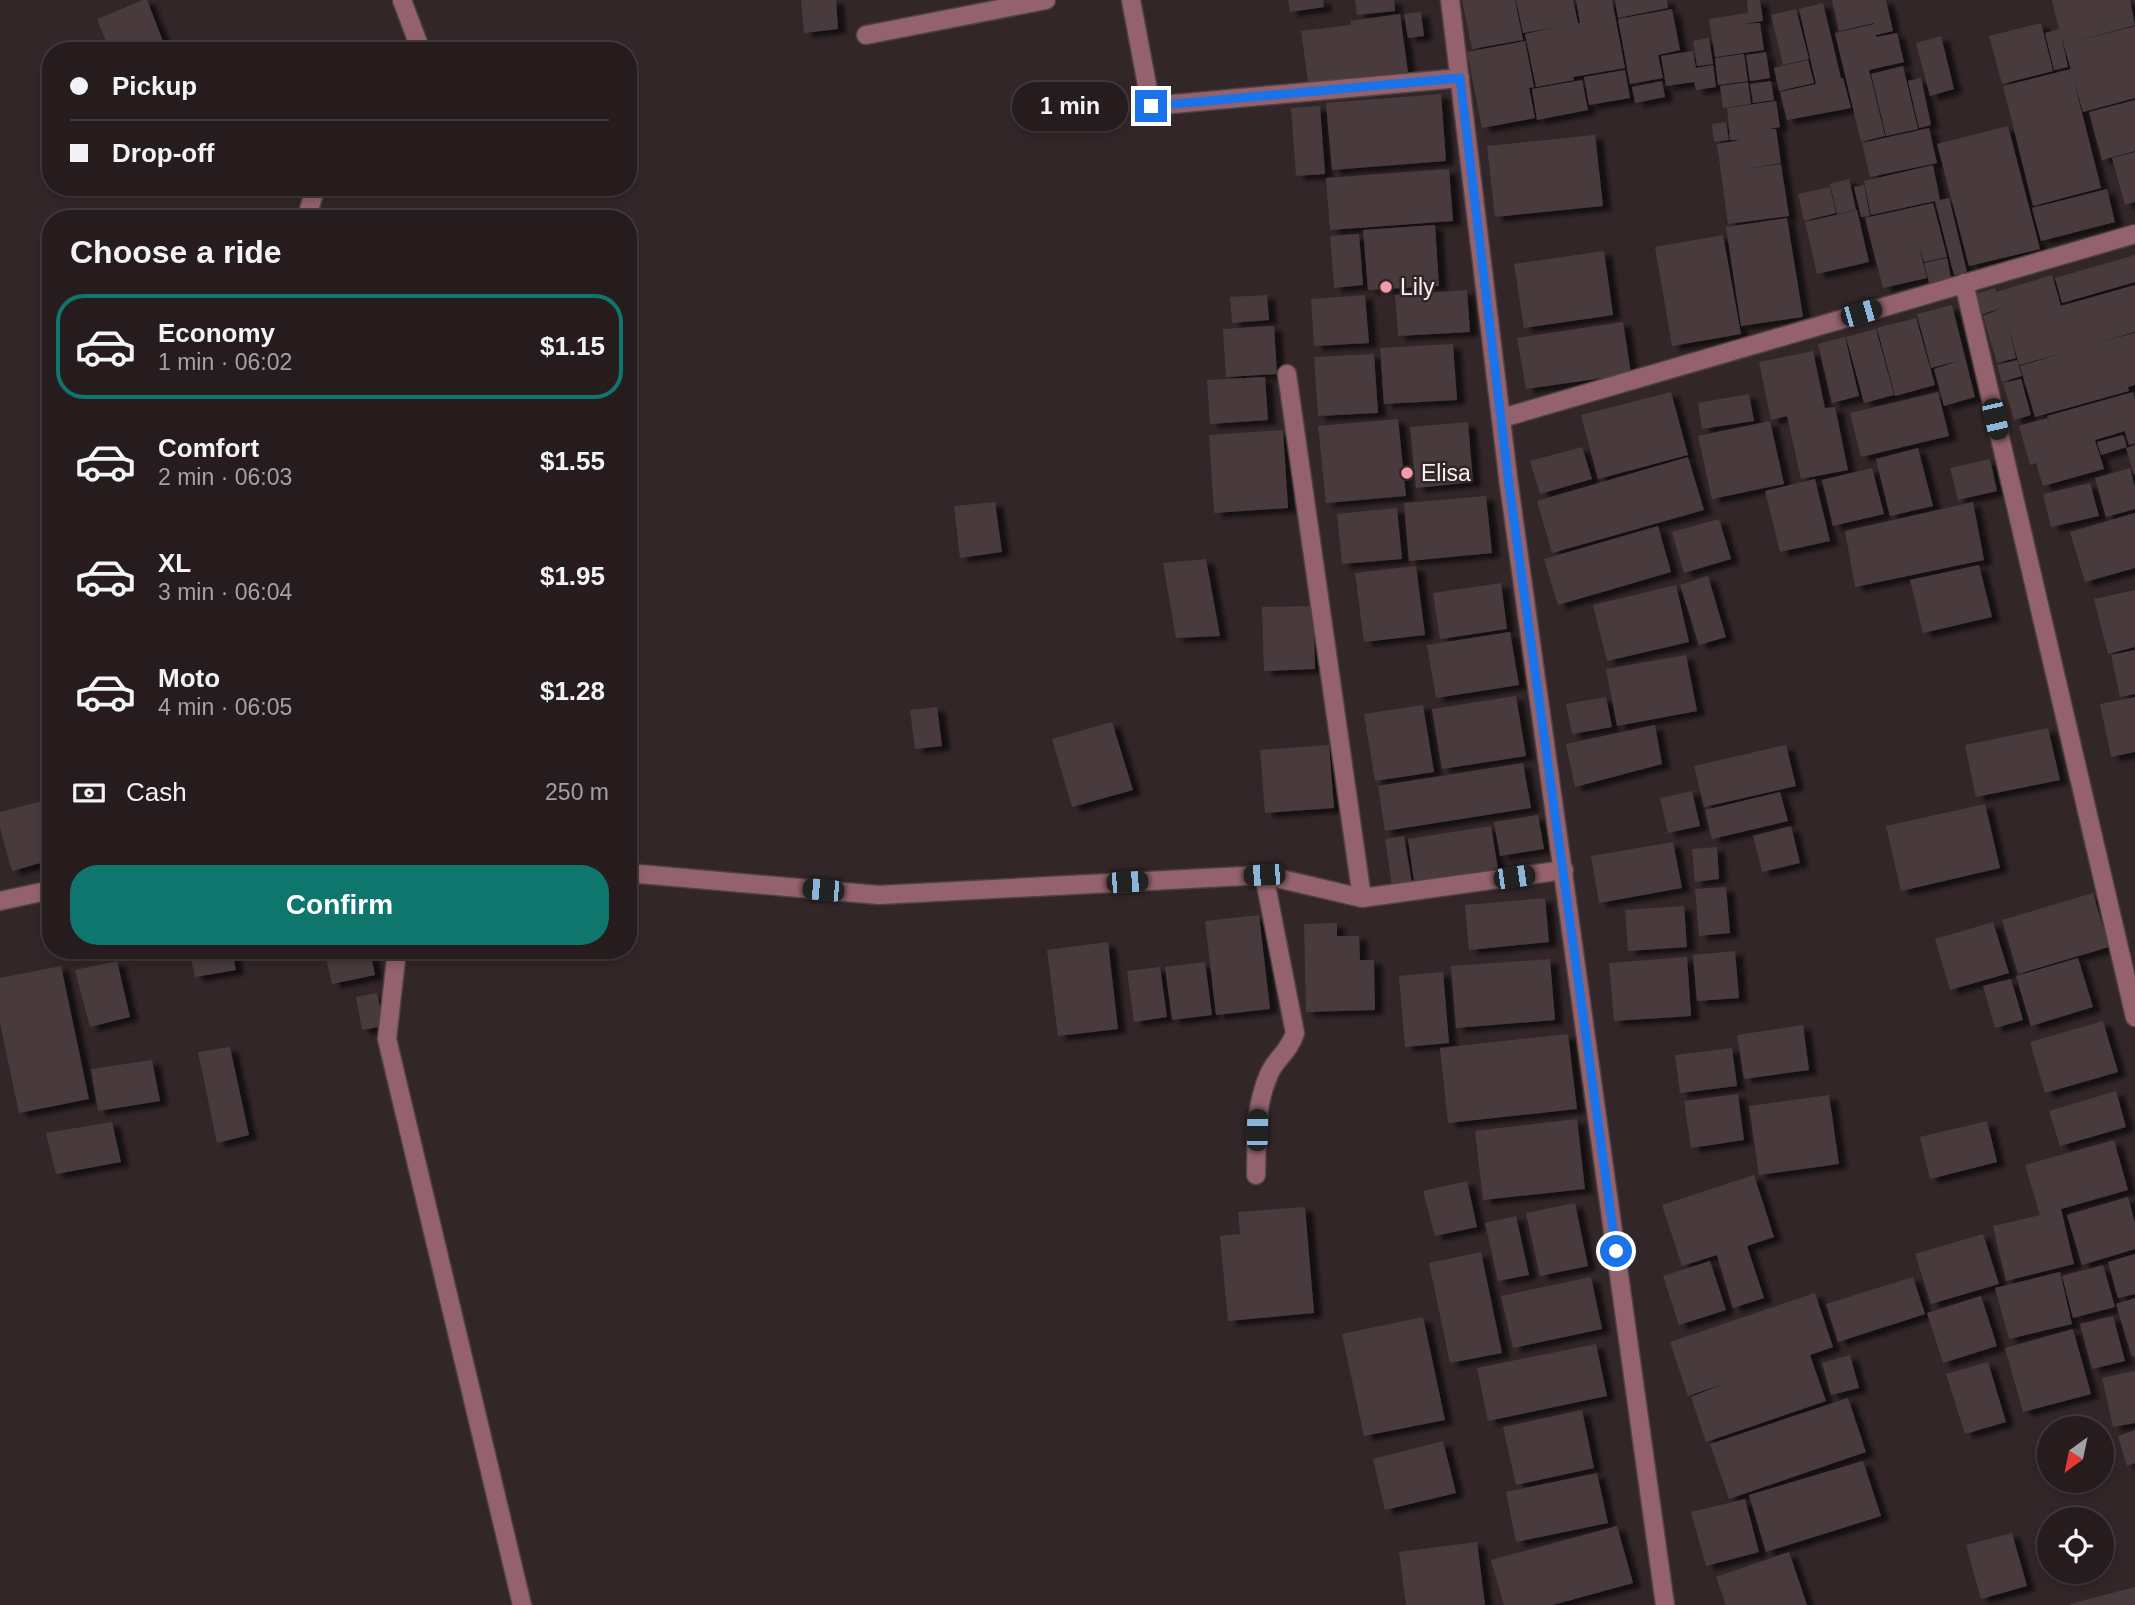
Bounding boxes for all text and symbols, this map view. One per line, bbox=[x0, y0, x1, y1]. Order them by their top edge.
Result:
text: Pickup bbox=[112, 71, 197, 101]
callout: 1 min bbox=[1011, 82, 1126, 130]
route end bbox=[1135, 90, 1167, 122]
text: 1 min bbox=[1040, 93, 1100, 119]
text: Drop-off bbox=[112, 138, 215, 168]
text: Choose a ride bbox=[70, 234, 282, 270]
place label: Lily bbox=[1400, 274, 1435, 300]
marker: Lily bbox=[1378, 279, 1394, 295]
car bbox=[1838, 297, 1885, 329]
icon: car bbox=[74, 315, 137, 378]
text: Economy bbox=[158, 318, 275, 348]
text: $1.15 bbox=[540, 331, 605, 361]
text: 1 min · 06:02 bbox=[158, 349, 292, 375]
car bbox=[1981, 396, 2010, 442]
icon: car bbox=[74, 430, 137, 493]
text: Comfort bbox=[158, 433, 259, 463]
text: $1.55 bbox=[540, 446, 605, 476]
place label: Elisa bbox=[1421, 460, 1471, 486]
text: 2 min · 06:03 bbox=[158, 464, 292, 490]
marker: Elisa bbox=[1399, 465, 1415, 481]
icon: car bbox=[74, 545, 137, 608]
text: XL bbox=[158, 548, 191, 578]
text: $1.95 bbox=[540, 561, 605, 591]
text: 3 min · 06:04 bbox=[158, 579, 292, 605]
icon: car bbox=[74, 660, 137, 723]
text: Moto bbox=[158, 663, 220, 693]
text: $1.28 bbox=[540, 676, 605, 706]
text: 4 min · 06:05 bbox=[158, 694, 292, 720]
icon: cash bbox=[70, 774, 108, 812]
text: Cash bbox=[126, 777, 187, 807]
text: 250 m bbox=[545, 779, 609, 805]
car bbox=[1243, 863, 1286, 887]
car bbox=[1492, 864, 1537, 890]
button: Confirm bbox=[70, 865, 609, 945]
car bbox=[1106, 870, 1149, 894]
car bbox=[802, 878, 845, 902]
car bbox=[1247, 1109, 1268, 1151]
route start bbox=[1600, 1235, 1632, 1267]
north arrow bbox=[2037, 1416, 2114, 1493]
map controls bbox=[2037, 1416, 2114, 1584]
button: locate bbox=[2037, 1507, 2114, 1584]

